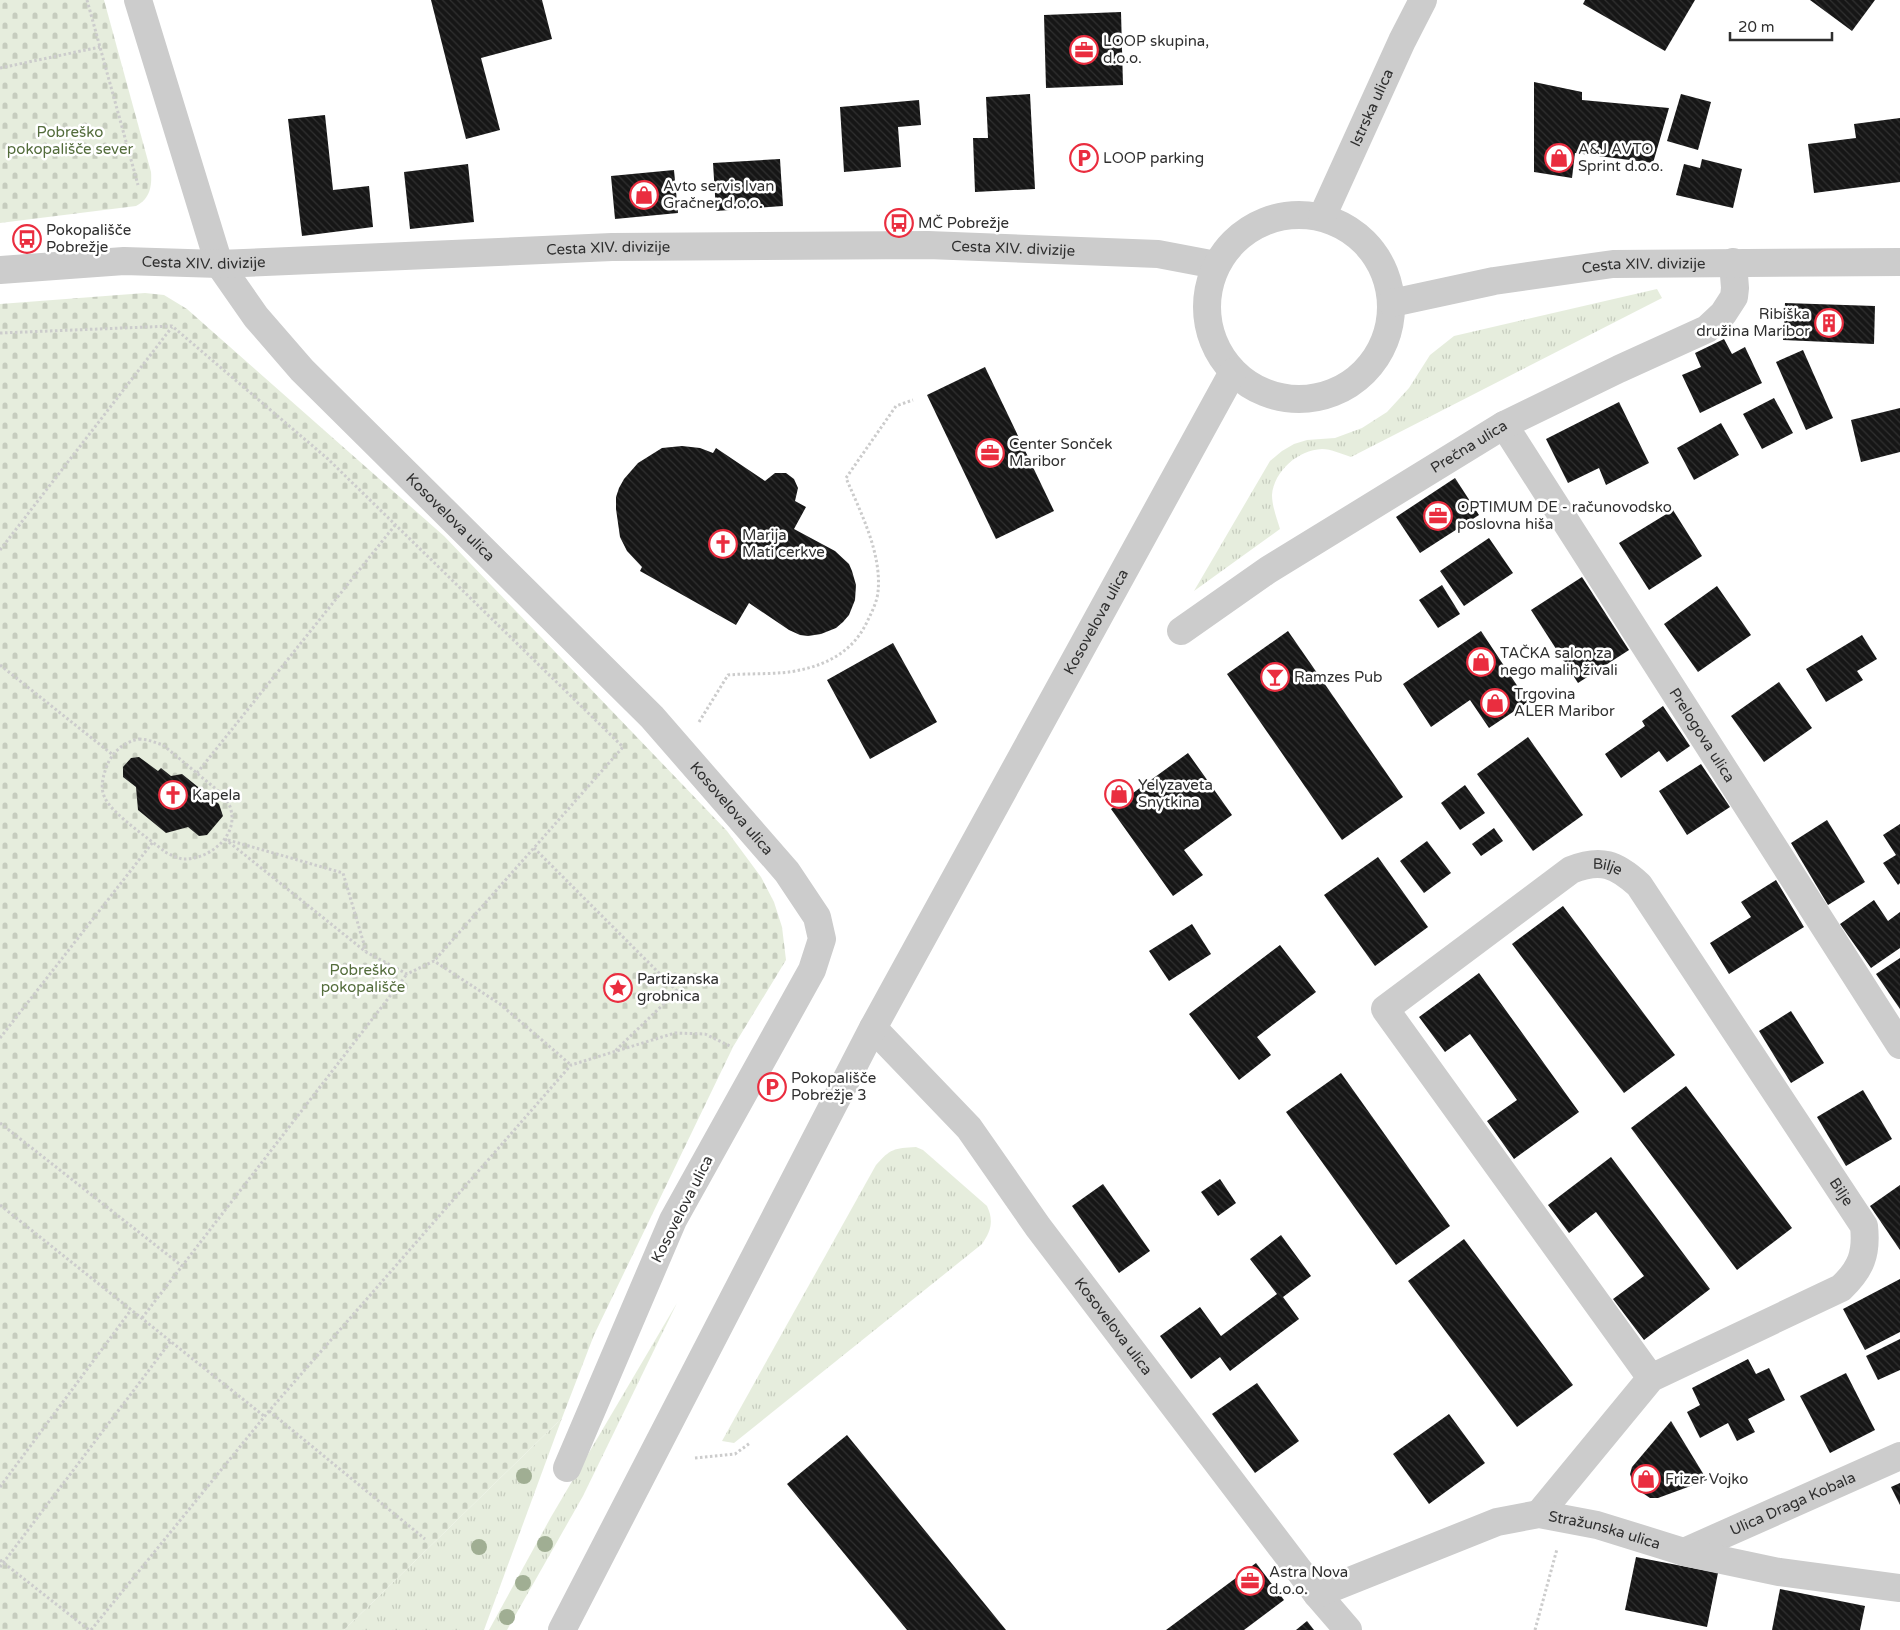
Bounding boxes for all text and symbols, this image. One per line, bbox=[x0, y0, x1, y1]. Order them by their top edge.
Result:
scale bar bbox=[1730, 10, 1832, 42]
text: 20 m bbox=[1738, 18, 1775, 36]
place label: LOOP skupina, d.o.o. bbox=[1103, 32, 1209, 67]
office icon: LOOP skupina, d.o.o. bbox=[1069, 35, 1099, 65]
street label: Istrska ulica bbox=[1346, 66, 1397, 149]
park label: Pobreško pokopališče sever bbox=[7, 123, 133, 158]
place label: A&J AVTO Sprint d.o.o. bbox=[1578, 140, 1663, 175]
parking icon: LOOP parking bbox=[1069, 143, 1099, 173]
shop icon: A&J AVTO Sprint d.o.o. bbox=[1544, 143, 1574, 173]
place label: LOOP parking bbox=[1103, 149, 1204, 167]
place label: Avto servis Ivan Gračner d.o.o. bbox=[663, 177, 774, 212]
shop icon: Avto servis Ivan Gračner d.o.o. bbox=[629, 180, 659, 210]
bus stop icon: MČ Pobrežje bbox=[884, 208, 914, 238]
place label: MČ Pobrežje bbox=[918, 214, 1009, 232]
place label: Pokopališče Pobrežje bbox=[46, 221, 131, 256]
bus stop icon: Pokopališče Pobrežje bbox=[12, 224, 42, 254]
street label: Cesta XIV. divizije bbox=[951, 237, 1075, 260]
street label: Cesta XIV. divizije bbox=[546, 238, 670, 259]
street label: Cesta XIV. divizije bbox=[141, 253, 266, 273]
street label: Cesta XIV. divizije bbox=[1580, 254, 1705, 277]
place label: Ribiška družina Maribor bbox=[1696, 305, 1810, 340]
building icon: Ribiška družina Maribor bbox=[1814, 308, 1844, 338]
street label: Prečna ulica bbox=[1427, 416, 1510, 477]
place label: Center Sonček Maribor bbox=[1009, 435, 1113, 470]
office icon: Center Sonček Maribor bbox=[975, 438, 1005, 468]
street label: Kosovelova ulica bbox=[402, 469, 499, 565]
place label: OPTIMUM DE - računovodsko poslovna hiša bbox=[1457, 498, 1672, 533]
office icon: OPTIMUM DE - računovodsko poslovna hiša bbox=[1423, 501, 1453, 531]
place label: Marija Mati cerkve bbox=[742, 526, 825, 561]
church icon: Marija Mati cerkve bbox=[708, 529, 738, 559]
street label: Kosovelova ulica bbox=[1060, 566, 1132, 678]
place label: TAČKA salon za nego malih živali bbox=[1500, 644, 1618, 679]
shop icon: TAČKA salon za nego malih živali bbox=[1466, 647, 1496, 677]
bar icon: Ramzes Pub bbox=[1260, 662, 1290, 692]
place label: Ramzes Pub bbox=[1294, 668, 1383, 686]
place label: Trgovina ALER Maribor bbox=[1514, 685, 1615, 720]
street label: Prelogova ulica bbox=[1665, 685, 1739, 786]
shop icon: Trgovina ALER Maribor bbox=[1480, 688, 1510, 718]
street label: Kosovelova ulica bbox=[686, 758, 777, 859]
place label: Yelyzaveta Snytkina bbox=[1138, 776, 1213, 811]
shop icon: Yelyzaveta Snytkina bbox=[1104, 779, 1134, 809]
church icon: Kapela bbox=[158, 780, 188, 810]
place label: Kapela bbox=[192, 786, 241, 804]
street label: Bilje bbox=[1593, 855, 1626, 879]
park label: Pobreško pokopališče bbox=[321, 961, 405, 996]
place label: Partizanska grobnica bbox=[637, 970, 719, 1005]
place icon: Partizanska grobnica bbox=[603, 973, 633, 1003]
place label: Pokopališče Pobrežje 3 bbox=[791, 1069, 876, 1104]
parking icon: Pokopališče Pobrežje 3 bbox=[757, 1072, 787, 1102]
street label: Kosovelova ulica bbox=[647, 1152, 717, 1266]
street label: Bilje bbox=[1826, 1174, 1857, 1209]
street label: Kosovelova ulica bbox=[1071, 1274, 1156, 1379]
shop icon: Frizer Vojko bbox=[1631, 1464, 1661, 1494]
street label: Ulica Draga Kobala bbox=[1727, 1468, 1858, 1539]
place label: Frizer Vojko bbox=[1665, 1470, 1748, 1488]
street label: Stražunska ulica bbox=[1547, 1507, 1663, 1553]
place label: Astra Nova d.o.o. bbox=[1269, 1563, 1348, 1598]
office icon: Astra Nova d.o.o. bbox=[1235, 1566, 1265, 1596]

